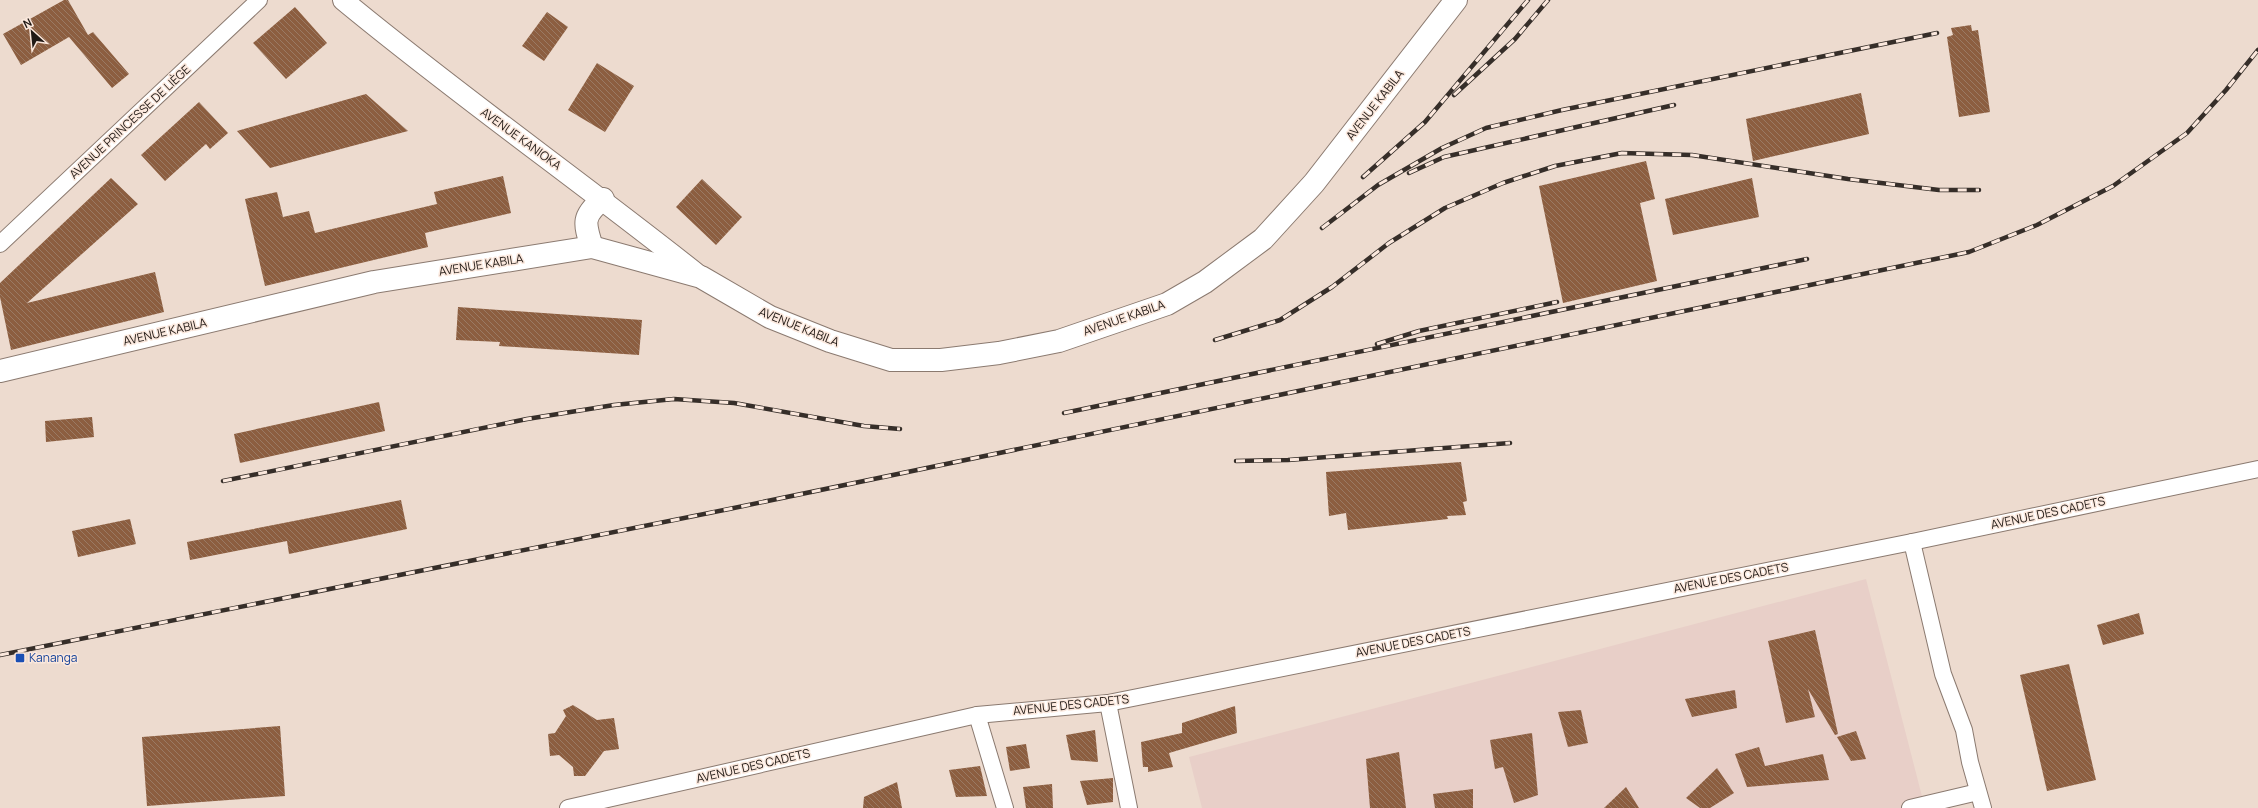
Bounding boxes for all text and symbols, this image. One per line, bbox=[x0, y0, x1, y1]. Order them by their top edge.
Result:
north arrow bbox=[12, 12, 52, 52]
text: N bbox=[20, 14, 34, 31]
street label: AVENUE PRINCESSE DE LIÈGE bbox=[65, 61, 194, 182]
street label: AVENUE KABILA bbox=[1342, 66, 1408, 144]
street label: AVENUE KANIOKA bbox=[478, 104, 565, 174]
street label: AVENUE KABILA bbox=[437, 249, 525, 280]
street label: AVENUE KABILA bbox=[1081, 295, 1167, 339]
street label: AVENUE KABILA bbox=[756, 303, 842, 351]
street label: AVENUE KABILA bbox=[121, 314, 209, 349]
street label: AVENUE DES CADETS bbox=[1989, 492, 2107, 533]
street label: AVENUE DES CADETS bbox=[1672, 558, 1790, 597]
street label: AVENUE DES CADETS bbox=[1354, 622, 1472, 661]
place label: Kananga bbox=[29, 649, 77, 666]
marker: Kananga bbox=[14, 652, 26, 664]
street label: AVENUE DES CADETS bbox=[1012, 690, 1130, 719]
street label: AVENUE DES CADETS bbox=[694, 744, 812, 787]

